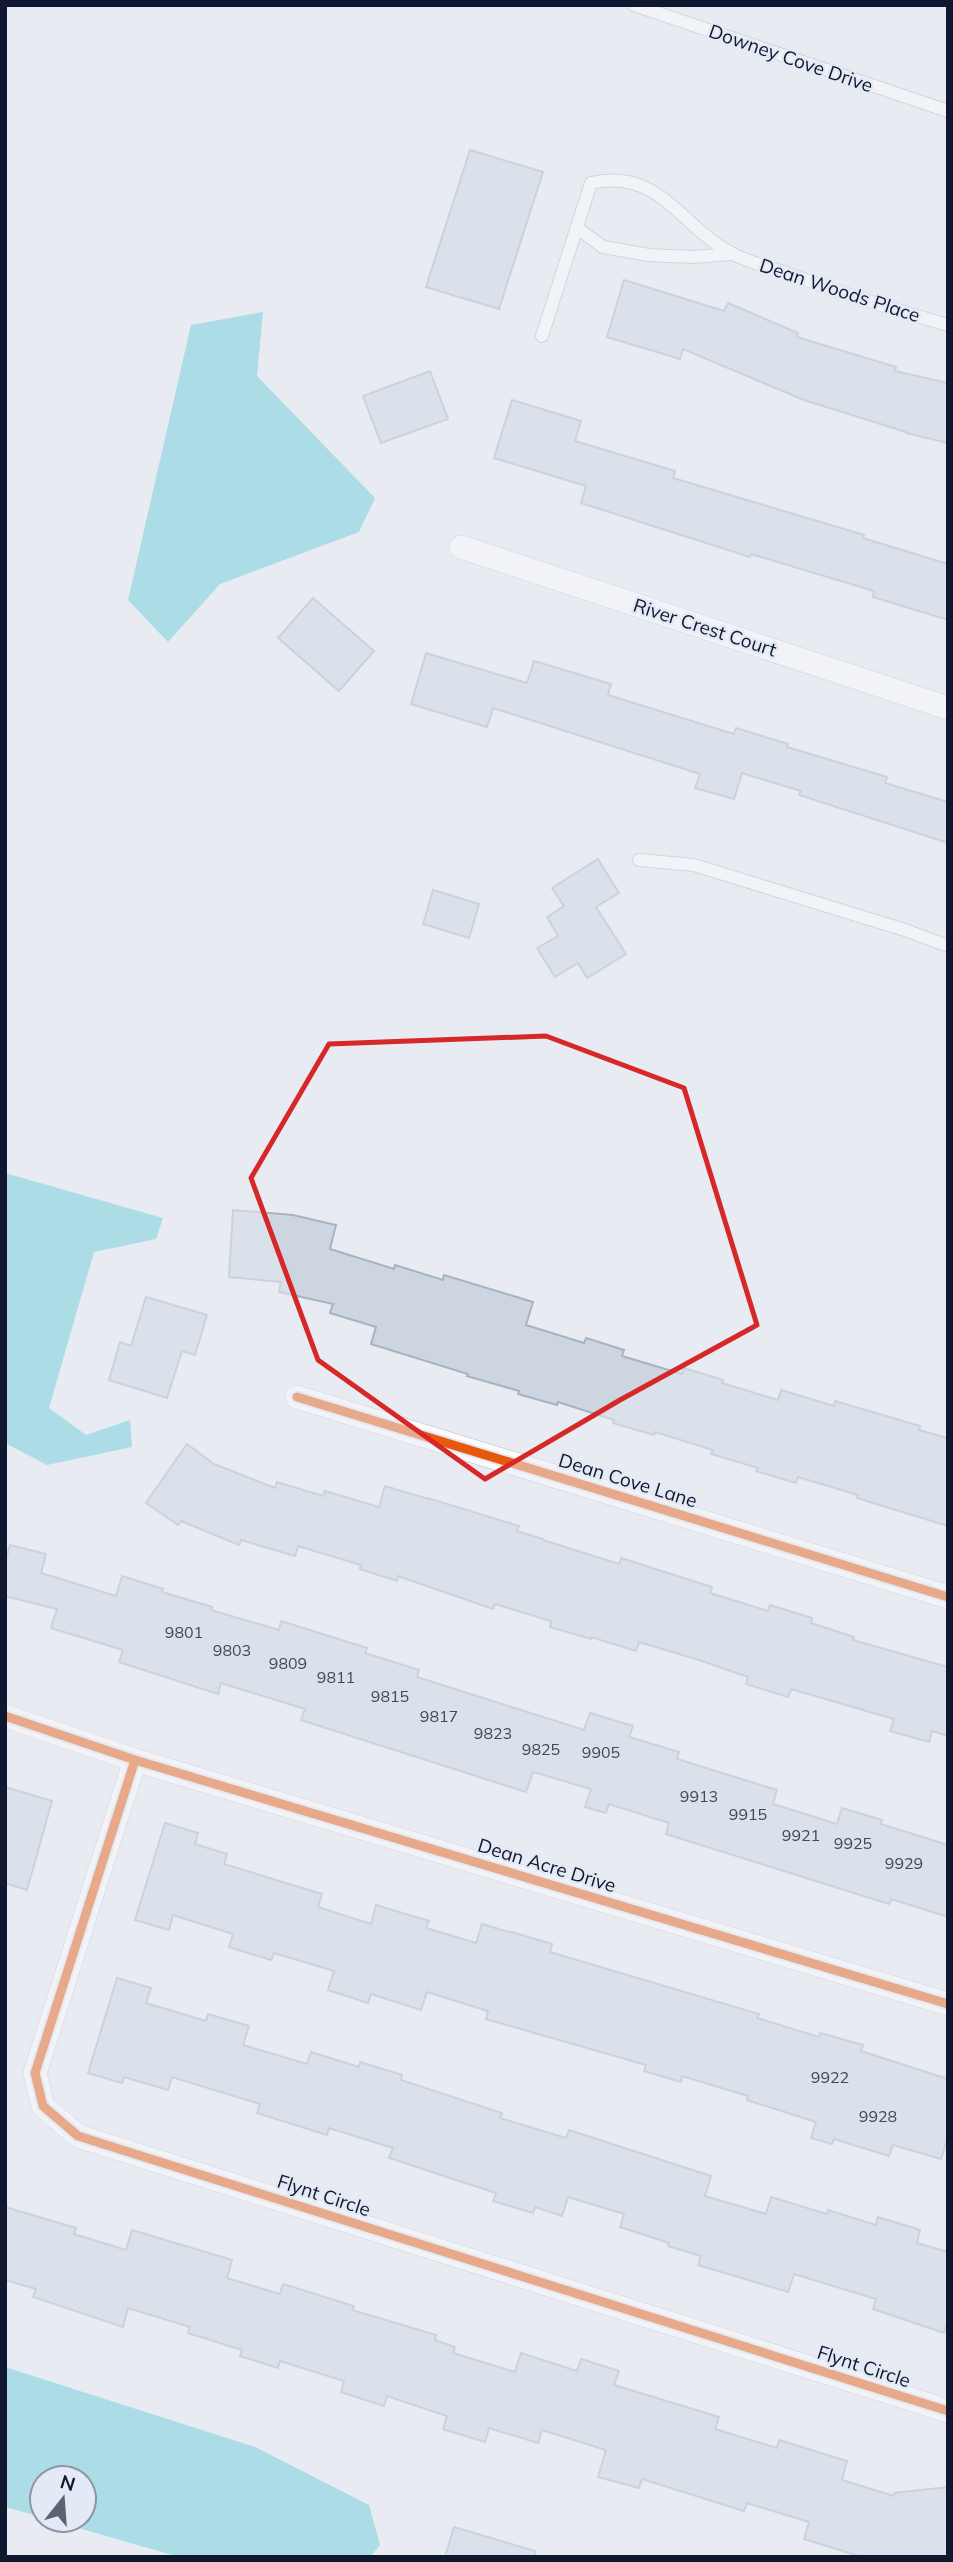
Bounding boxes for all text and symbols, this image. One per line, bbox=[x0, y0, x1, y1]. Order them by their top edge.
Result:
street label: Downey Cove Drive bbox=[706, 19, 876, 97]
street label: Dean Woods Place bbox=[757, 253, 923, 327]
street label: River Crest Court bbox=[630, 593, 780, 662]
street label: Dean Cove Lane bbox=[556, 1448, 700, 1512]
house number: 9801 bbox=[165, 1622, 203, 1642]
house number: 9803 bbox=[213, 1640, 251, 1660]
house number: 9809 bbox=[269, 1653, 307, 1673]
house number: 9811 bbox=[317, 1667, 355, 1687]
house number: 9815 bbox=[371, 1686, 409, 1706]
house number: 9817 bbox=[420, 1706, 458, 1726]
house number: 9823 bbox=[474, 1723, 512, 1743]
house number: 9825 bbox=[522, 1739, 560, 1759]
house number: 9905 bbox=[582, 1742, 620, 1762]
house number: 9913 bbox=[680, 1786, 718, 1806]
house number: 9915 bbox=[729, 1804, 767, 1824]
house number: 9921 bbox=[782, 1825, 820, 1845]
street label: Dean Acre Drive bbox=[475, 1833, 619, 1897]
house number: 9925 bbox=[834, 1833, 872, 1853]
house number: 9929 bbox=[885, 1853, 923, 1873]
house number: 9922 bbox=[811, 2067, 849, 2087]
house number: 9928 bbox=[859, 2106, 897, 2126]
street label: Flynt Circle bbox=[274, 2169, 374, 2221]
street label: Flynt Circle bbox=[814, 2340, 914, 2392]
north arrow bbox=[28, 2464, 98, 2534]
text: N bbox=[58, 2469, 78, 2496]

